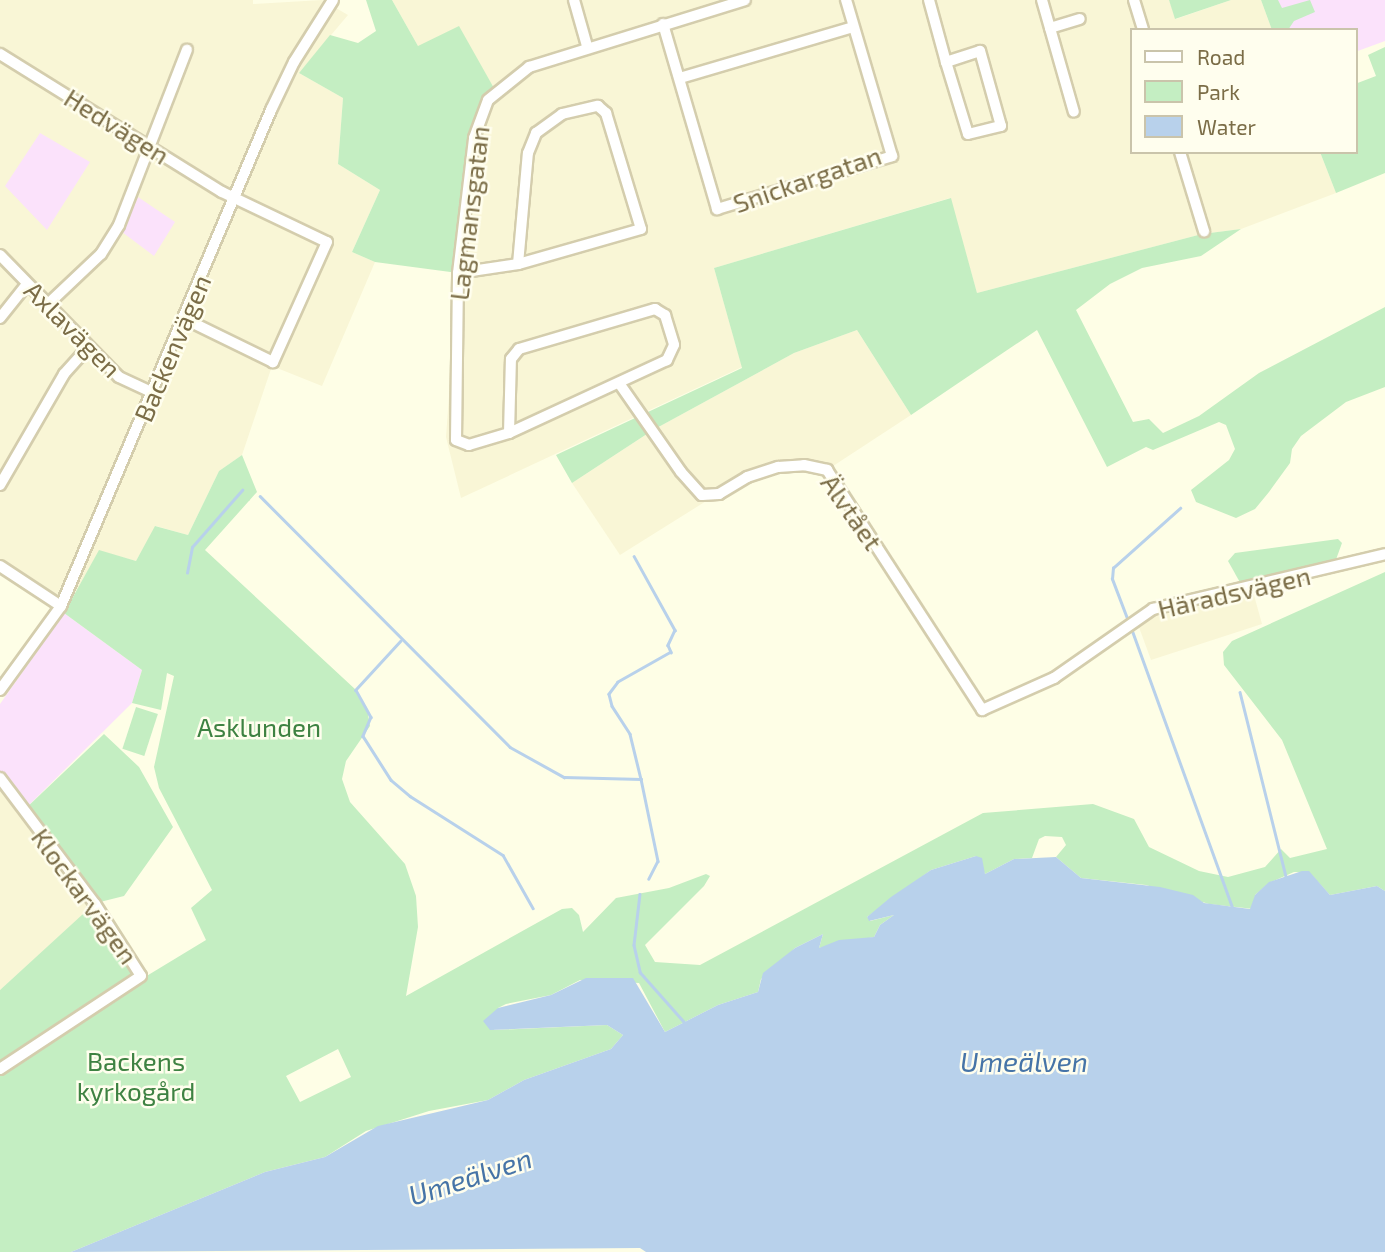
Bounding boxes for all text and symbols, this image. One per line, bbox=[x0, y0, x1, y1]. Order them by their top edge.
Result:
legend bbox=[1130, 28, 1357, 154]
text: Road bbox=[1197, 44, 1245, 69]
text: Park bbox=[1197, 79, 1240, 104]
street label: Hedvägen bbox=[59, 82, 175, 170]
text: Water bbox=[1197, 114, 1256, 139]
street label: Lagmansgatan bbox=[443, 124, 495, 302]
street label: Snickargatan bbox=[729, 139, 885, 219]
street label: Backenvägen bbox=[127, 270, 217, 426]
street label: Axlavägen bbox=[18, 274, 128, 384]
street label: Älvtået bbox=[815, 468, 889, 556]
street label: Häradsvägen bbox=[1155, 559, 1313, 625]
park label: Asklunden bbox=[197, 711, 321, 743]
street label: Klockarvägen bbox=[25, 822, 145, 970]
water label: Umeälven bbox=[960, 1044, 1088, 1078]
park label: Backens kyrkogård bbox=[77, 1045, 195, 1106]
water label: Umeälven bbox=[404, 1140, 536, 1212]

